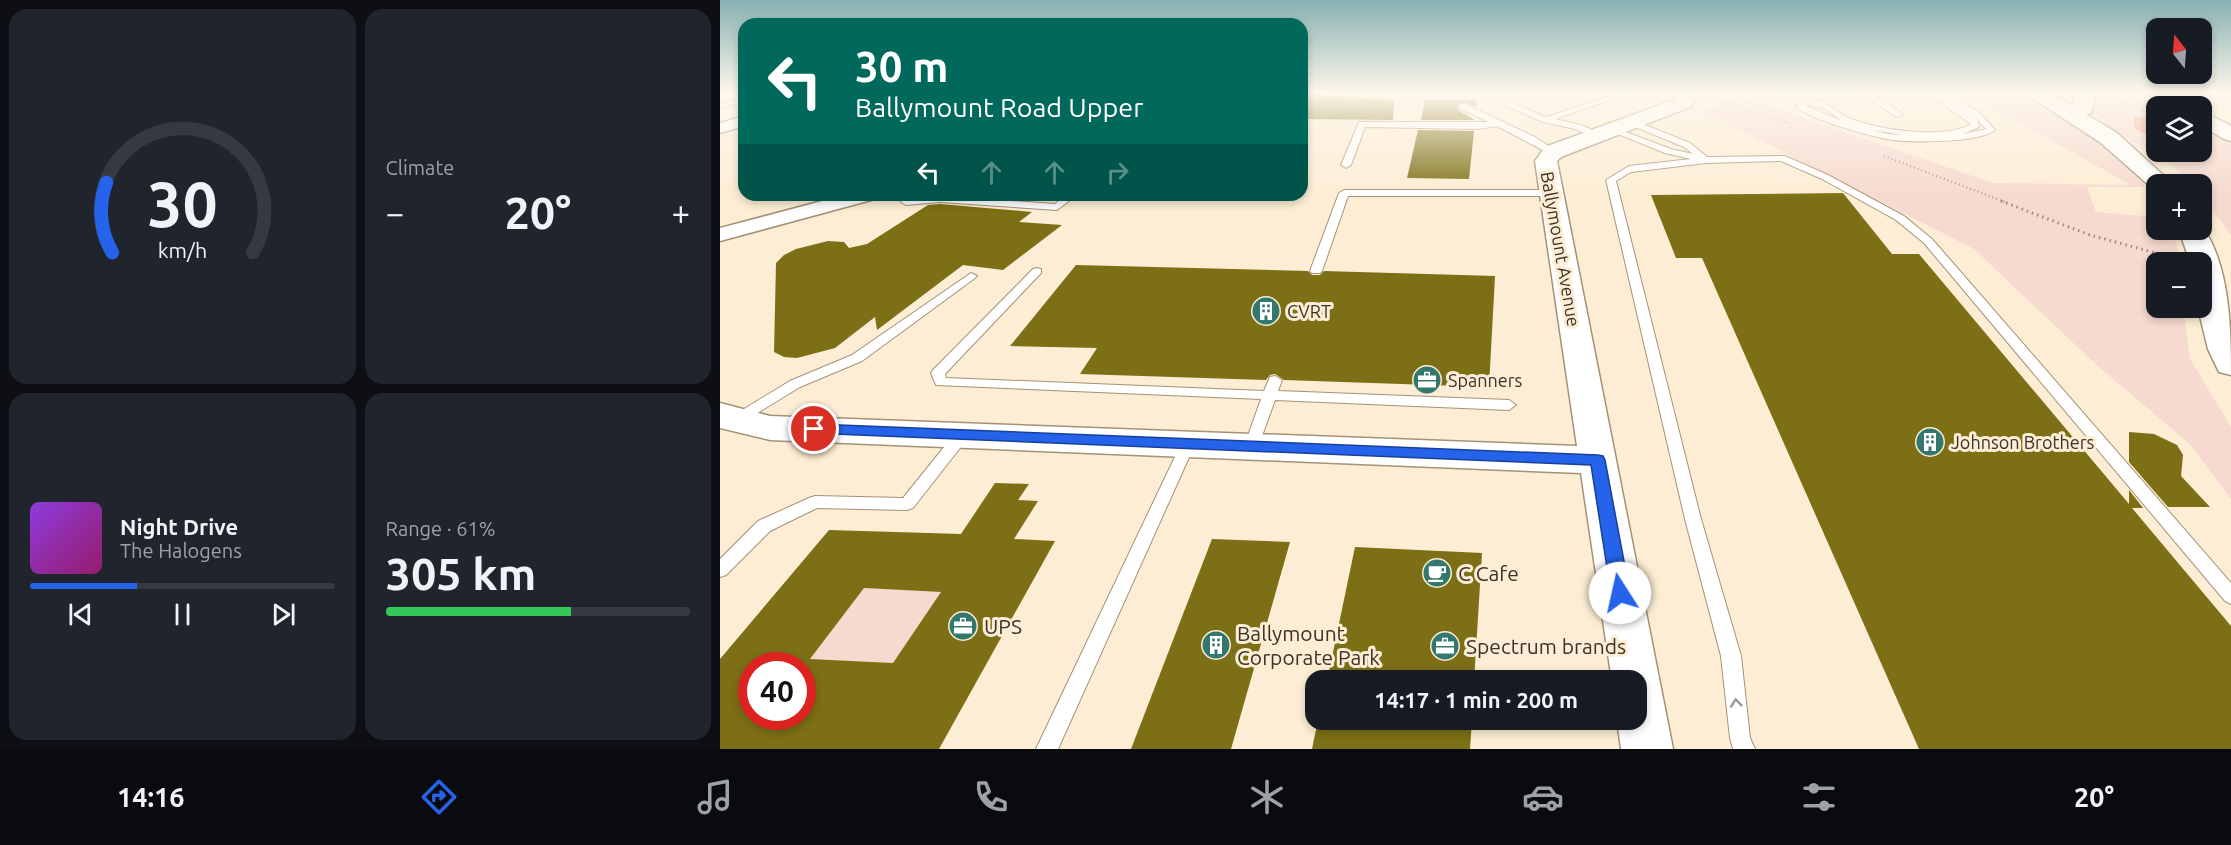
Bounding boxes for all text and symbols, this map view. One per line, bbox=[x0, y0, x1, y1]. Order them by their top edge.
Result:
north arrow bbox=[2146, 18, 2212, 84]
map controls bbox=[2146, 18, 2212, 318]
icon: left bbox=[756, 42, 834, 120]
text: 30 m bbox=[855, 43, 949, 90]
text: Ballymount Road Upper bbox=[855, 92, 1143, 122]
button: layers bbox=[2146, 96, 2212, 162]
text: Climate bbox=[386, 156, 454, 179]
icon: left bbox=[912, 156, 945, 189]
icon: ahead bbox=[975, 156, 1008, 189]
icon: ahead bbox=[1038, 156, 1071, 189]
icon: right bbox=[1101, 156, 1134, 189]
text: 30 bbox=[147, 169, 217, 239]
street label: Ballymount Avenue bbox=[1538, 170, 1584, 328]
button: + bbox=[2146, 174, 2212, 240]
text: 20° bbox=[504, 187, 571, 238]
text: − bbox=[386, 194, 404, 231]
text: + bbox=[671, 194, 690, 231]
text: km/h bbox=[157, 239, 207, 263]
button: − bbox=[2146, 252, 2212, 318]
building icon: CVRT bbox=[1250, 295, 1282, 327]
place label: CVRT bbox=[1287, 301, 1331, 321]
office icon: Spanners bbox=[1411, 364, 1443, 396]
place label: Spanners bbox=[1448, 370, 1523, 390]
pin bbox=[788, 403, 839, 454]
icon: arrive bbox=[797, 412, 830, 445]
building icon: Johnson Brothers bbox=[1914, 426, 1946, 458]
place label: Johnson Brothers bbox=[1951, 432, 2095, 452]
text: Night Drive bbox=[120, 514, 238, 539]
text: Range · 61% bbox=[386, 517, 496, 540]
text: The Halogens bbox=[120, 539, 242, 562]
text: 305 km bbox=[386, 548, 536, 599]
cafe icon: C Cafe bbox=[1421, 557, 1453, 589]
place label: C Cafe bbox=[1458, 561, 1519, 585]
position arrow bbox=[1588, 561, 1652, 625]
icon: previous bbox=[64, 598, 97, 631]
icon: pause bbox=[166, 598, 199, 631]
icon: next bbox=[267, 598, 300, 631]
office icon: UPS bbox=[947, 610, 979, 642]
place label: UPS bbox=[984, 614, 1022, 638]
place label: Ballymount Corporate Park bbox=[1237, 621, 1380, 669]
building icon: Ballymount Corporate Park bbox=[1200, 629, 1232, 661]
office icon: Spectrum brands bbox=[1429, 630, 1461, 662]
place label: Spectrum brands bbox=[1466, 634, 1626, 658]
speed limit sign: 40 bbox=[738, 652, 816, 730]
text: 14:17 · 1 min · 200 m bbox=[1374, 687, 1578, 712]
one-way arrow bbox=[1730, 698, 1743, 707]
icon: directions bbox=[418, 776, 460, 818]
icon: music bbox=[694, 776, 736, 818]
icon: phone bbox=[970, 776, 1012, 818]
icon: climate bbox=[1246, 776, 1288, 818]
icon: car bbox=[1522, 776, 1564, 818]
icon: filters bbox=[1798, 776, 1840, 818]
text: 14:16 bbox=[117, 782, 185, 812]
text: 20° bbox=[2074, 782, 2114, 812]

